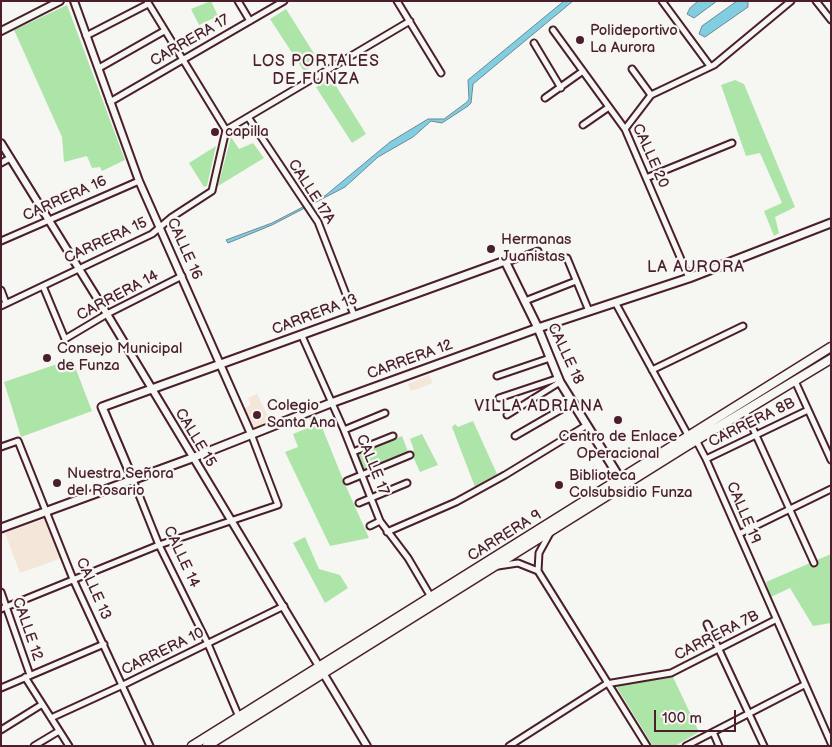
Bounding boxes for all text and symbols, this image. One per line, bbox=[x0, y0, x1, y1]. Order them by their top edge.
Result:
street label: CARRERA 17 bbox=[147, 11, 233, 71]
place label: Polideportivo La Aurora bbox=[590, 22, 678, 57]
marker: Polideportivo La Aurora bbox=[574, 34, 586, 46]
district label: LOS PORTALES DE FUNZA bbox=[251, 52, 381, 90]
street label: CALLE 20 bbox=[628, 121, 672, 191]
place label: capilla bbox=[225, 123, 269, 141]
marker: capilla bbox=[209, 126, 221, 138]
street label: CALLE 17A bbox=[283, 156, 339, 228]
street label: CARRERA 16 bbox=[20, 172, 110, 226]
street label: CARRERA 15 bbox=[62, 214, 150, 268]
street label: CALLE 16 bbox=[162, 215, 206, 283]
place label: Hermanas Juanistas bbox=[501, 231, 572, 266]
marker: Hermanas Juanistas bbox=[485, 243, 497, 255]
district label: LA AURORA bbox=[646, 258, 746, 278]
street label: CARRERA 14 bbox=[74, 267, 162, 325]
street label: CARRERA 13 bbox=[270, 290, 360, 340]
street label: CALLE 18 bbox=[543, 320, 587, 388]
street label: CARRERA 12 bbox=[365, 336, 455, 384]
place label: Consejo Municipal de Funza bbox=[57, 340, 182, 375]
marker: Consejo Municipal de Funza bbox=[41, 352, 53, 364]
street label: CARRERA 8B bbox=[706, 394, 798, 452]
place label: Colegio Santa Ana bbox=[267, 397, 336, 432]
district label: VILLA ADRIANA bbox=[473, 397, 605, 417]
street label: CALLE 15 bbox=[170, 405, 220, 471]
marker: Colegio Santa Ana bbox=[251, 409, 263, 421]
marker: Centro de Enlace Operacional bbox=[612, 414, 624, 426]
place label: Centro de Enlace Operacional bbox=[559, 428, 677, 463]
street label: CALLE 17 bbox=[352, 432, 392, 498]
place label: Nuestra Señora del Rosario bbox=[67, 465, 174, 500]
place label: Biblioteca Colsubsidio Funza bbox=[569, 467, 692, 502]
marker: Nuestra Señora del Rosario bbox=[51, 477, 63, 489]
marker: Biblioteca Colsubsidio Funza bbox=[553, 479, 565, 491]
street label: CALLE 19 bbox=[722, 479, 764, 547]
street label: CARRERA 9 bbox=[465, 506, 545, 566]
street label: CALLE 14 bbox=[159, 523, 203, 591]
street label: CALLE 13 bbox=[71, 555, 115, 623]
street label: CALLE 12 bbox=[8, 595, 46, 663]
street label: CARRERA 7B bbox=[672, 607, 762, 665]
street label: CARRERA 10 bbox=[119, 624, 207, 680]
scale bar bbox=[657, 700, 740, 732]
text: 100 m bbox=[662, 709, 702, 728]

